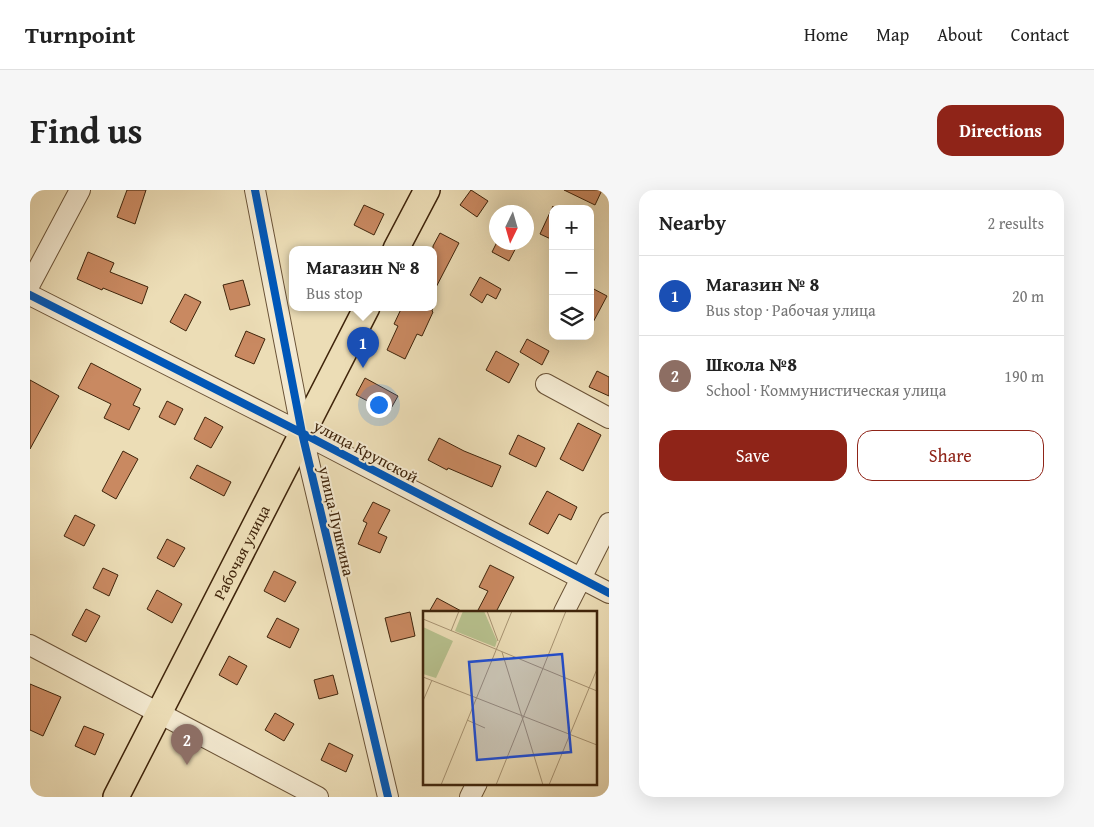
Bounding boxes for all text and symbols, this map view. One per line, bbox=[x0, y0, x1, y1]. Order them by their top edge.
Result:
text: Turnpoint bbox=[25, 17, 135, 52]
text: Home bbox=[804, 21, 848, 48]
text: Map bbox=[876, 21, 909, 48]
text: About bbox=[937, 21, 983, 48]
text: Contact bbox=[1011, 21, 1069, 48]
text: Find us bbox=[30, 105, 143, 156]
button: Directions bbox=[937, 105, 1064, 156]
north arrow bbox=[489, 205, 534, 250]
map controls bbox=[549, 205, 594, 340]
button: + bbox=[549, 205, 594, 250]
text: Nearby bbox=[659, 207, 726, 238]
text: 2 results bbox=[987, 211, 1044, 235]
popup bbox=[289, 246, 437, 311]
button: − bbox=[549, 250, 594, 295]
text: Магазин № 8 bbox=[306, 253, 420, 281]
text: Магазин № 8 bbox=[706, 270, 819, 298]
text: Bus stop bbox=[306, 281, 363, 305]
text: 1 bbox=[671, 284, 679, 308]
text: 20 m bbox=[1012, 284, 1044, 308]
button: layers bbox=[549, 295, 594, 340]
text: Bus stop · Рабочая улица bbox=[706, 298, 876, 322]
pin: 1 bbox=[347, 327, 379, 368]
text: Школа №8 bbox=[706, 350, 797, 378]
text: 2 bbox=[671, 364, 679, 388]
text: 190 m bbox=[1004, 364, 1044, 388]
text: School · Коммунистическая улица bbox=[706, 378, 946, 402]
your location bbox=[366, 392, 392, 418]
street label: улица Крупской bbox=[308, 413, 423, 489]
button: Save bbox=[659, 430, 847, 481]
button: Share bbox=[857, 430, 1044, 481]
street label: улица Пушкина bbox=[312, 463, 361, 579]
street label: Рабочая улица bbox=[207, 500, 276, 604]
inset map bbox=[423, 611, 596, 784]
pin: 2 bbox=[171, 724, 203, 765]

